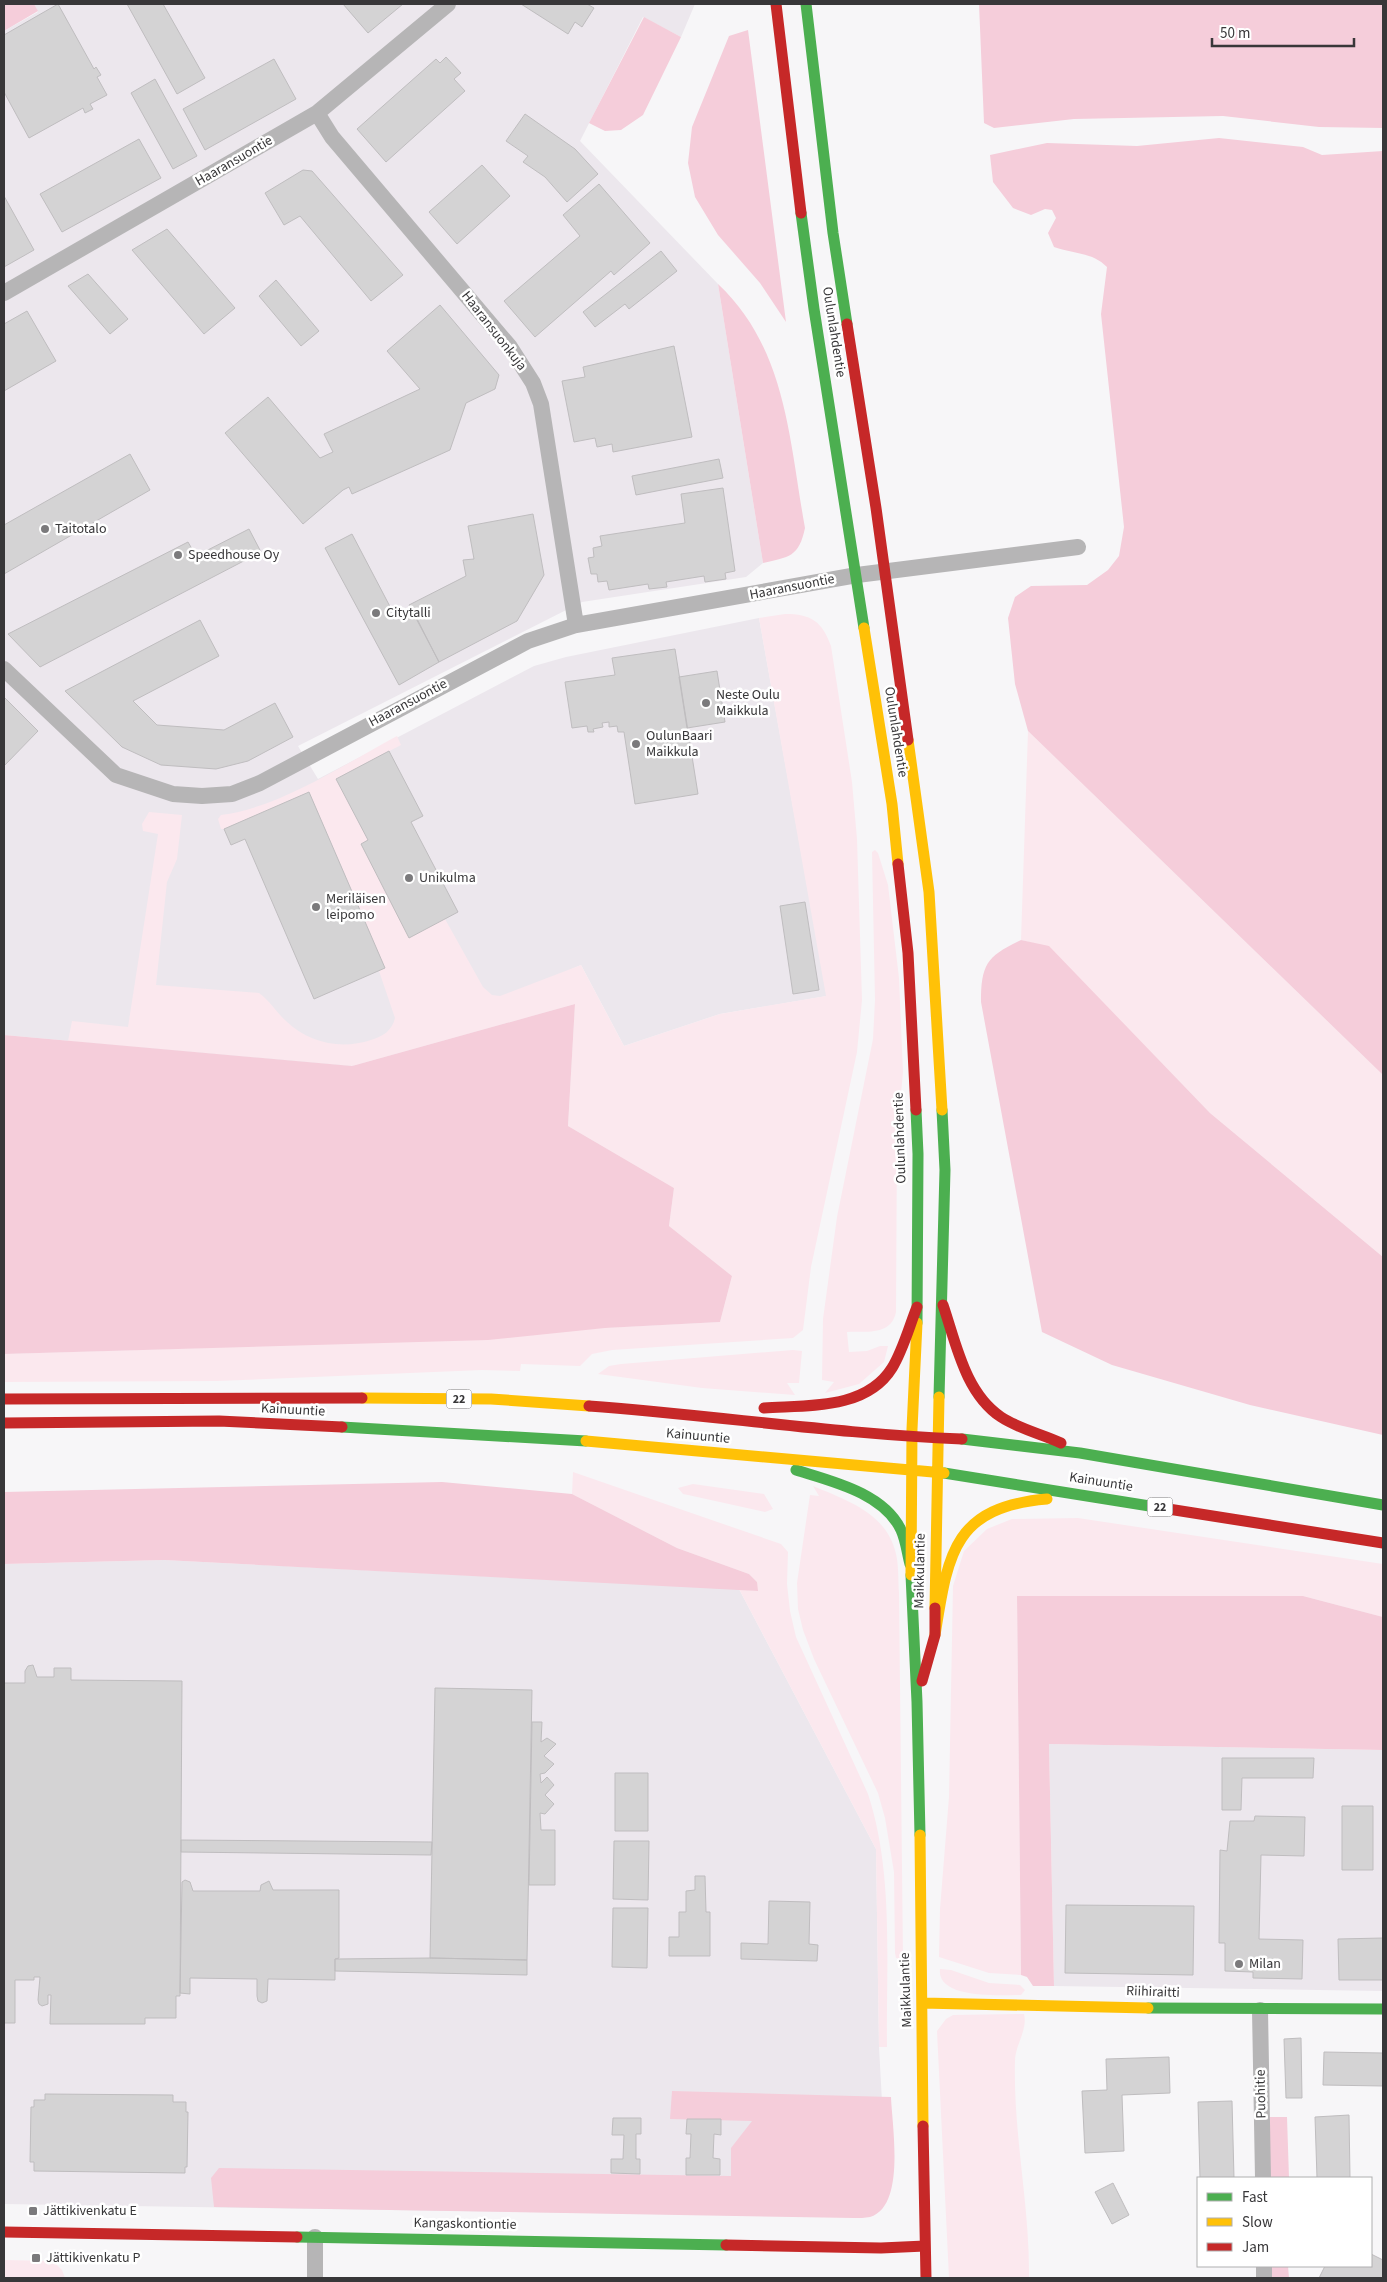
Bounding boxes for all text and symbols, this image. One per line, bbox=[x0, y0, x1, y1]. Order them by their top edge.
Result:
scale bar bbox=[1212, 15, 1354, 47]
text: 50 m bbox=[1220, 23, 1250, 44]
street label: Haaransuontie bbox=[192, 131, 276, 191]
street label: Oulunlahdentie bbox=[817, 285, 851, 379]
street label: Haaransuonkuja bbox=[457, 287, 531, 375]
place label: Taitotalo bbox=[55, 519, 107, 539]
marker: Taitotalo bbox=[39, 523, 51, 535]
place label: Speedhouse Oy bbox=[188, 545, 280, 565]
marker: Speedhouse Oy bbox=[172, 549, 184, 561]
street label: Haaransuontie bbox=[748, 569, 836, 605]
place label: Citytalli bbox=[386, 603, 431, 623]
marker: Citytalli bbox=[370, 607, 382, 619]
street label: Haaransuontie bbox=[365, 674, 451, 732]
place label: Neste Oulu Maikkula bbox=[716, 685, 780, 721]
street label: Oulunlahdentie bbox=[879, 685, 913, 779]
marker: Neste Oulu Maikkula bbox=[700, 697, 712, 709]
place label: OulunBaari Maikkula bbox=[646, 726, 712, 762]
marker: OulunBaari Maikkula bbox=[630, 738, 642, 750]
place label: Unikulma bbox=[419, 868, 476, 888]
marker: Unikulma bbox=[403, 872, 415, 884]
place label: Meriläisen leipomo bbox=[326, 889, 386, 925]
marker: Meriläisen leipomo bbox=[310, 901, 322, 913]
street label: Oulunlahdentie bbox=[888, 1092, 912, 1184]
road number: 22 bbox=[446, 1390, 472, 1408]
street label: Kainuuntie bbox=[260, 1398, 326, 1422]
street label: Kainuuntie bbox=[665, 1423, 731, 1449]
street label: Kainuuntie bbox=[1068, 1467, 1134, 1497]
road number: 22 bbox=[1148, 1498, 1172, 1516]
street label: Maikkulantie bbox=[909, 1533, 931, 1609]
street label: Maikkulantie bbox=[895, 1952, 917, 2028]
place label: Milan bbox=[1249, 1954, 1281, 1974]
marker: Milan bbox=[1233, 1958, 1245, 1970]
street label: Riihiraitti bbox=[1126, 1981, 1180, 2003]
street label: Puohitie bbox=[1251, 2069, 1271, 2119]
legend bbox=[1197, 2177, 1372, 2267]
text: Fast bbox=[1242, 2187, 1268, 2208]
place label: Jättikivenkatu E bbox=[43, 2201, 137, 2221]
marker: Jättikivenkatu E bbox=[27, 2205, 39, 2217]
text: Slow bbox=[1242, 2212, 1273, 2233]
street label: Kangaskontiontie bbox=[413, 2213, 517, 2235]
text: Jam bbox=[1242, 2237, 1269, 2258]
place label: Jättikivenkatu P bbox=[46, 2248, 140, 2268]
marker: Jättikivenkatu P bbox=[30, 2252, 42, 2264]

